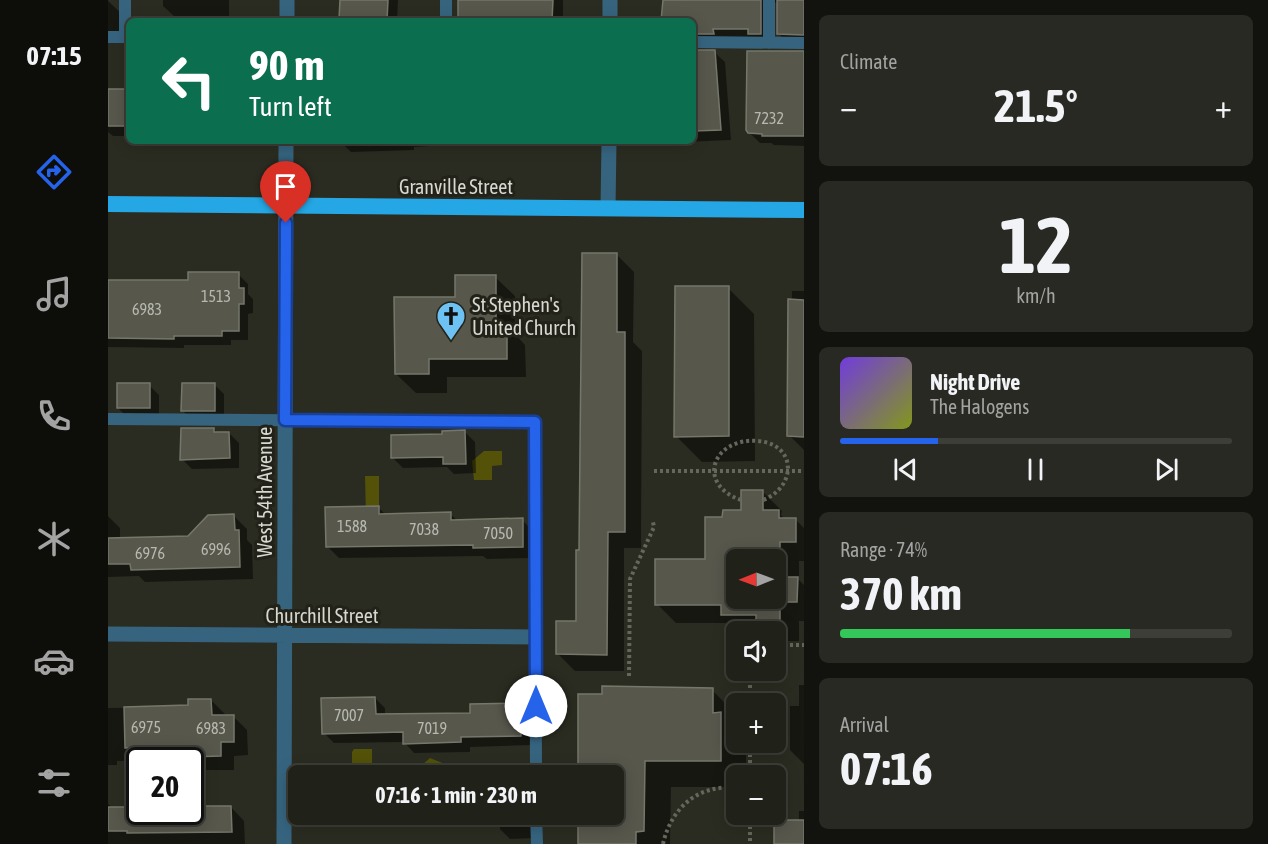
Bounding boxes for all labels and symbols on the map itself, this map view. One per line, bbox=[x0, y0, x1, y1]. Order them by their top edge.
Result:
house number: 7232 bbox=[754, 109, 784, 127]
pin bbox=[260, 161, 311, 223]
street label: Granville Street bbox=[399, 175, 513, 198]
house number: 1513 bbox=[201, 287, 231, 305]
place label: St Stephen's United Church bbox=[472, 293, 576, 339]
house number: 6983 bbox=[132, 300, 162, 318]
church icon: St Stephen's United Church bbox=[435, 300, 467, 342]
street label: West 54th Avenue bbox=[253, 427, 276, 557]
house number: 1588 bbox=[337, 517, 367, 535]
house number: 7038 bbox=[409, 520, 439, 538]
house number: 7050 bbox=[483, 524, 513, 542]
house number: 6996 bbox=[201, 540, 231, 558]
house number: 6976 bbox=[135, 544, 165, 562]
north arrow bbox=[726, 549, 786, 609]
street label: Churchill Street bbox=[265, 604, 379, 627]
position arrow bbox=[504, 674, 568, 738]
house number: 7007 bbox=[334, 706, 364, 724]
house number: 6975 bbox=[131, 718, 161, 736]
house number: 6983 bbox=[196, 719, 226, 737]
house number: 7019 bbox=[417, 719, 447, 737]
speed limit sign: 20 bbox=[126, 747, 204, 825]

